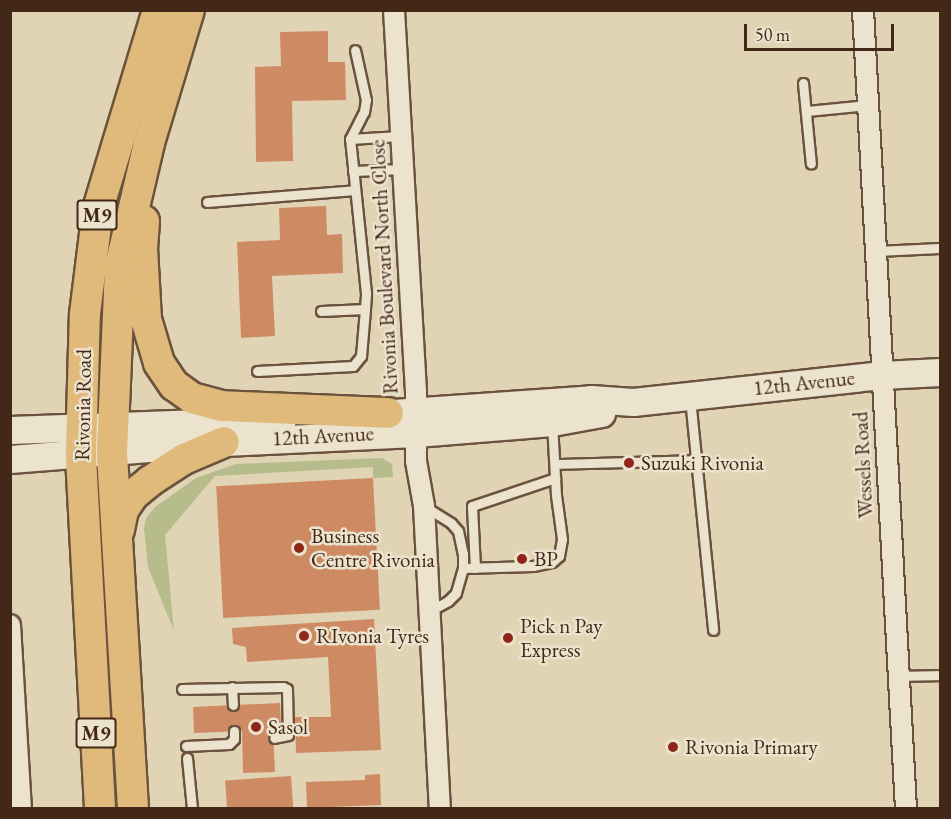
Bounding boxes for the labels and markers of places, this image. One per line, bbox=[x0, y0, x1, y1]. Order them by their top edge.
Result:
place label: Suzuki Rivonia bbox=[641, 450, 764, 476]
marker: Suzuki Rivonia bbox=[622, 456, 636, 470]
place label: Business Centre Rivonia bbox=[311, 523, 435, 573]
marker: Business Centre Rivonia bbox=[292, 541, 306, 555]
place label: BP bbox=[534, 546, 558, 572]
marker: BP bbox=[515, 552, 529, 566]
place label: Pick n Pay Express bbox=[520, 613, 603, 663]
place label: RIvonia Tyres bbox=[316, 623, 429, 649]
marker: RIvonia Tyres bbox=[297, 629, 311, 643]
marker: Pick n Pay Express bbox=[501, 631, 515, 645]
place label: Sasol bbox=[268, 714, 308, 740]
marker: Sasol bbox=[249, 720, 263, 734]
place label: Rivonia Primary bbox=[685, 734, 818, 760]
marker: Rivonia Primary bbox=[666, 740, 680, 754]

